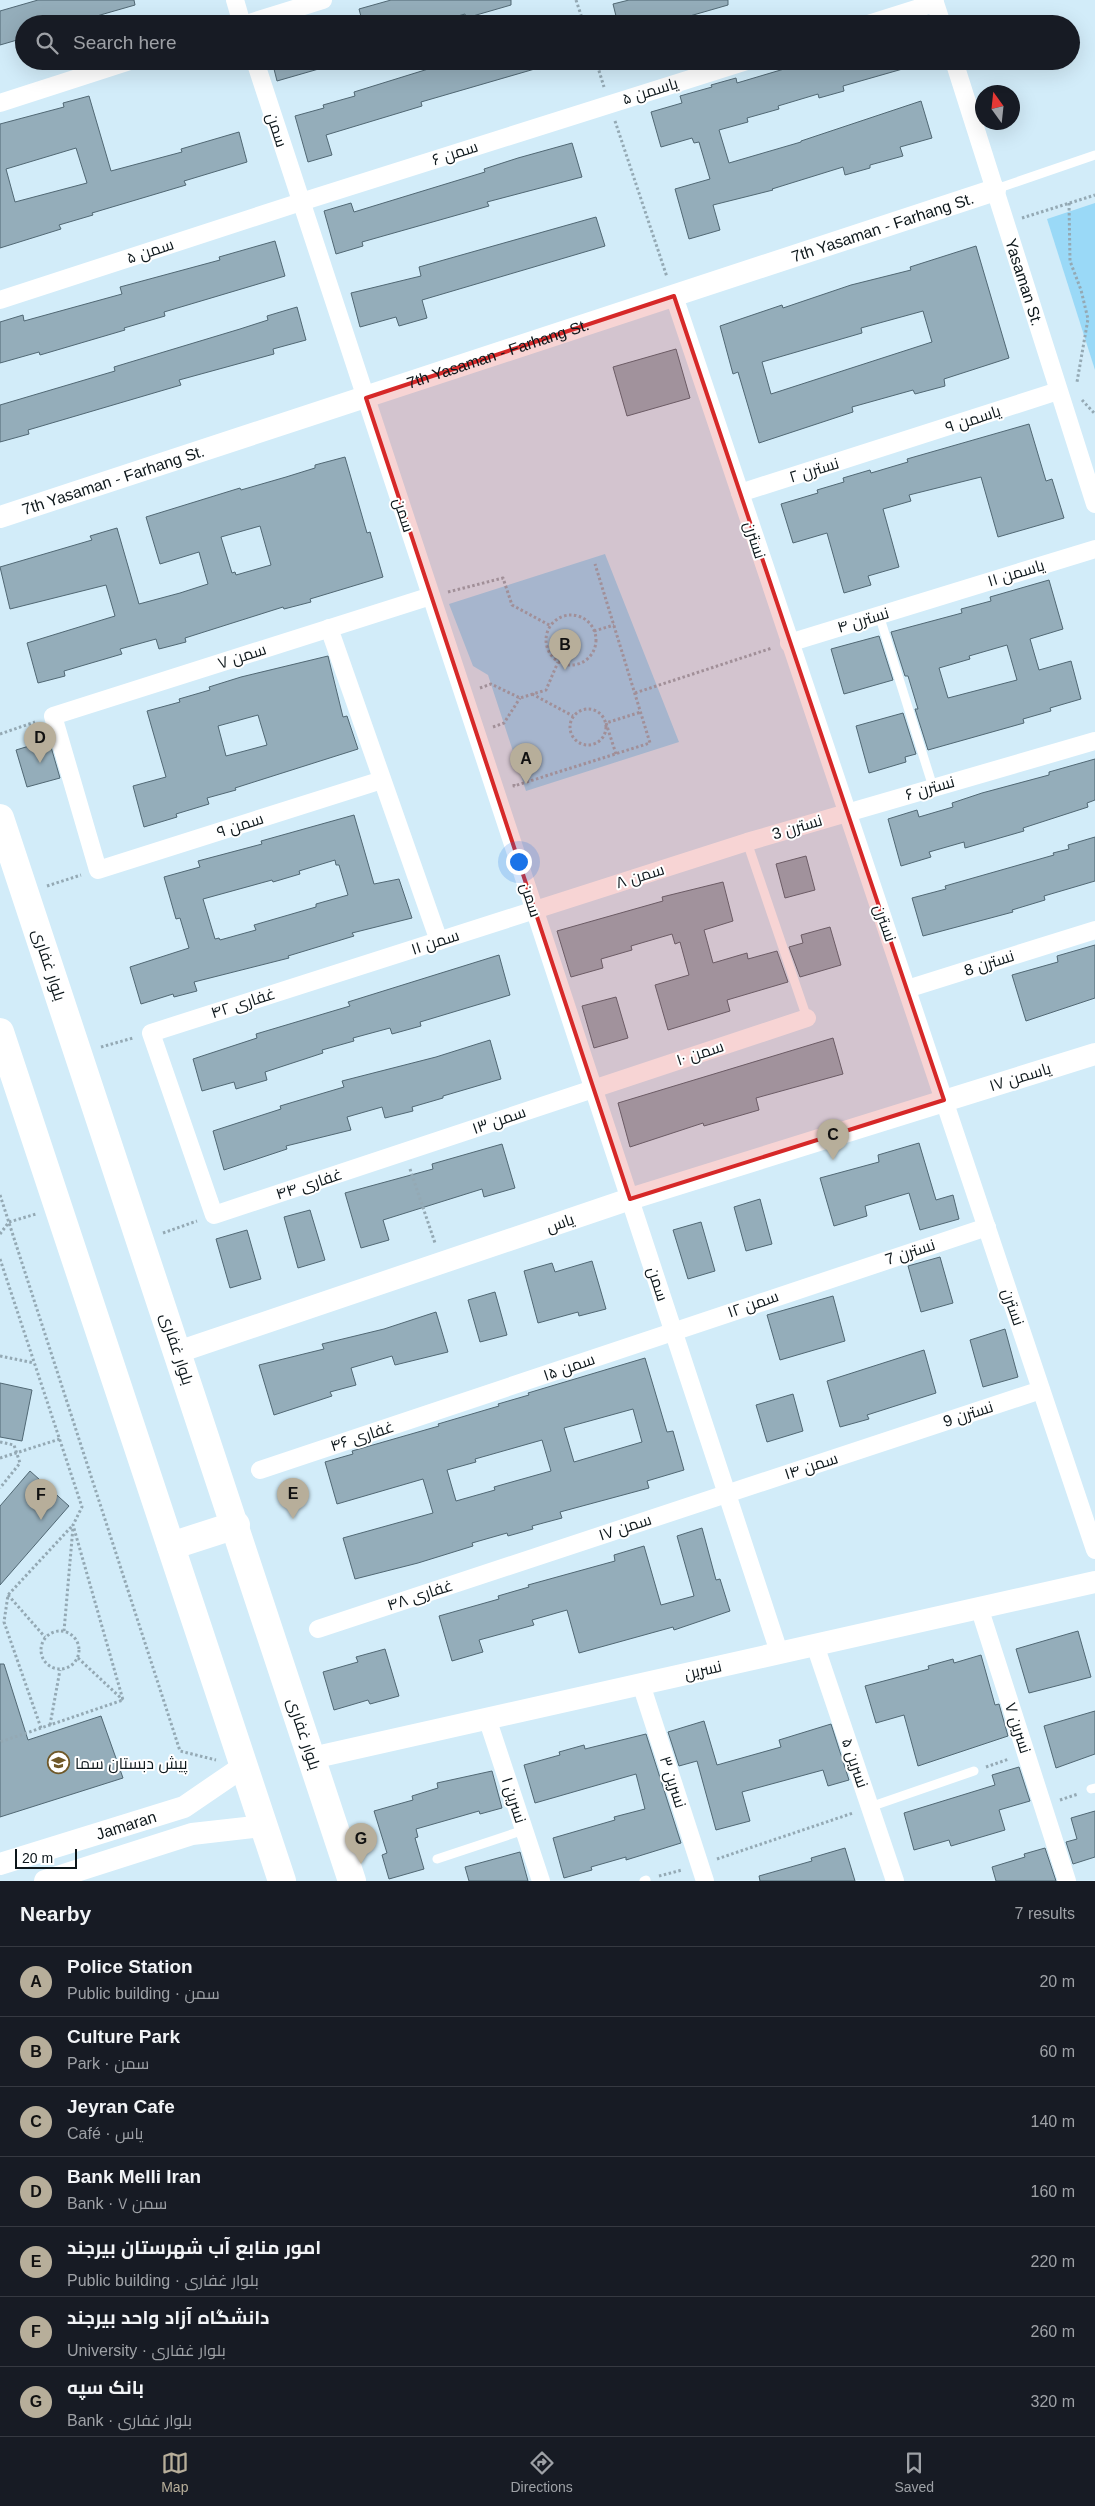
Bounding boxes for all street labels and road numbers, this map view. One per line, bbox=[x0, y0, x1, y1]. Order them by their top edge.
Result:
street label: یاسمن ۵ bbox=[620, 74, 681, 109]
street label: سمن bbox=[262, 111, 291, 150]
street label: سمن ۶ bbox=[430, 138, 481, 170]
street label: 7th Yasaman - Farhang St. bbox=[789, 189, 976, 265]
street label: سمن ۵ bbox=[124, 235, 176, 268]
street label: Yasaman St. bbox=[1003, 236, 1046, 328]
street label: 7th Yasaman - Farhang St. bbox=[405, 316, 591, 391]
street label: یاسمن ۹ bbox=[943, 402, 1004, 438]
street label: 7th Yasaman - Farhang St. bbox=[20, 442, 206, 518]
street label: نسترن ۲ bbox=[787, 454, 841, 488]
street label: سمن bbox=[389, 496, 418, 535]
street label: نسترن bbox=[739, 519, 769, 561]
street label: یاسمن ۱۱ bbox=[986, 556, 1048, 592]
street label: نسترن ۴ bbox=[835, 604, 892, 638]
street label: سمن ۷ bbox=[216, 640, 269, 674]
street label: نسترن ۶ bbox=[903, 773, 957, 805]
street label: سمن ۹ bbox=[215, 810, 266, 842]
street label: نسترن 3 bbox=[770, 811, 825, 845]
street label: سمن ۸ bbox=[614, 861, 667, 893]
street label: سمن bbox=[516, 881, 545, 920]
street label: نسترن bbox=[869, 902, 899, 944]
street label: سمن ۱۱ bbox=[409, 926, 462, 960]
street label: بلوار غفاری bbox=[28, 927, 69, 1004]
street label: نسترن 8 bbox=[962, 947, 1017, 981]
street label: غفاری ۴۲ bbox=[209, 985, 278, 1023]
street label: سمن ۱۰ bbox=[674, 1037, 726, 1070]
street label: یاسمن ۱۷ bbox=[987, 1059, 1054, 1096]
street label: سمن ۱۳ bbox=[470, 1103, 529, 1139]
street label: غفاری ۴۴ bbox=[274, 1165, 345, 1205]
street label: یاس bbox=[544, 1210, 578, 1238]
street label: نسترن 7 bbox=[883, 1236, 938, 1270]
street label: سمن bbox=[643, 1265, 672, 1304]
street label: نسترن bbox=[997, 1286, 1027, 1328]
street label: سمن ۱۲ bbox=[725, 1287, 782, 1323]
street label: بلوار غفاری bbox=[156, 1311, 197, 1388]
street label: سمن ۱۵ bbox=[541, 1350, 598, 1386]
street label: نسترن 9 bbox=[941, 1398, 996, 1432]
street label: غفاری ۴۶ bbox=[328, 1418, 396, 1456]
street label: سمن ۱۴ bbox=[782, 1449, 841, 1485]
street label: سمن ۱۷ bbox=[596, 1510, 654, 1545]
street label: غفاری ۴۸ bbox=[385, 1576, 456, 1615]
street label: نسرین bbox=[683, 1657, 724, 1685]
street label: بلوار غفاری bbox=[283, 1696, 324, 1773]
street label: نسرین ۷ bbox=[1000, 1700, 1034, 1756]
street label: نسرین ۵ bbox=[837, 1736, 871, 1791]
street label: نسرین ۳ bbox=[655, 1754, 689, 1811]
street label: نسرین ۱ bbox=[497, 1775, 529, 1826]
street label: Jamaran bbox=[94, 1808, 158, 1842]

